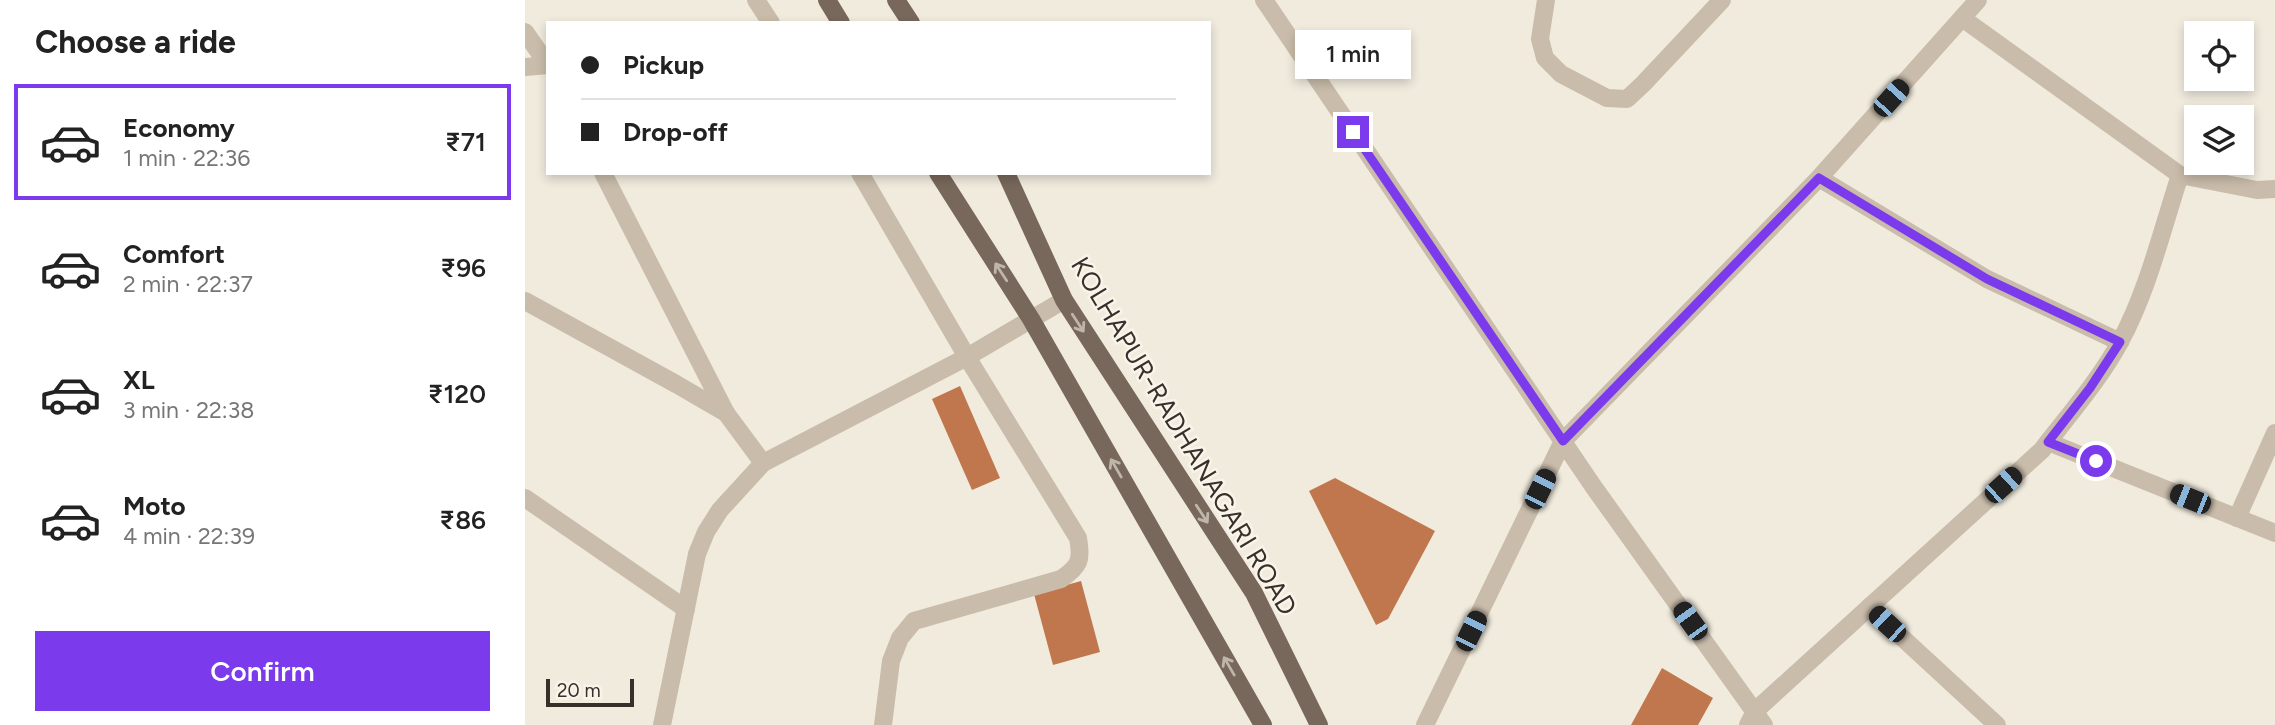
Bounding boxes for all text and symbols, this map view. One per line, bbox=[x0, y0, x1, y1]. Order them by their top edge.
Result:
map controls bbox=[2184, 21, 2254, 175]
button: locate bbox=[2184, 21, 2254, 91]
text: Choose a ride bbox=[35, 23, 236, 61]
callout: 1 min bbox=[1295, 31, 1411, 80]
text: 1 min bbox=[1326, 40, 1380, 68]
text: Pickup bbox=[623, 49, 704, 81]
car bbox=[1870, 75, 1913, 121]
button: layers bbox=[2184, 105, 2254, 175]
icon: car bbox=[39, 111, 102, 174]
text: Economy bbox=[123, 112, 235, 144]
text: Drop-off bbox=[623, 116, 728, 148]
route end bbox=[1337, 116, 1369, 148]
text: ₹71 bbox=[445, 126, 486, 158]
text: 1 min · 22:36 bbox=[123, 144, 250, 172]
icon: car bbox=[39, 237, 102, 300]
text: Comfort bbox=[123, 238, 225, 270]
street label: KOLHAPUR-RADHANAGARI ROAD bbox=[1064, 251, 1304, 621]
text: ₹96 bbox=[440, 252, 486, 284]
one-way arrow bbox=[994, 263, 1009, 282]
text: 2 min · 22:37 bbox=[123, 270, 253, 298]
one-way arrow bbox=[1072, 312, 1086, 332]
icon: car bbox=[39, 363, 102, 426]
text: XL bbox=[123, 364, 155, 396]
text: ₹120 bbox=[428, 378, 486, 410]
text: 3 min · 22:38 bbox=[123, 396, 254, 424]
route start bbox=[2080, 445, 2112, 477]
one-way arrow bbox=[1109, 459, 1123, 479]
car bbox=[1981, 463, 2026, 507]
car bbox=[1522, 466, 1559, 512]
car bbox=[2167, 481, 2214, 517]
icon: car bbox=[39, 489, 102, 552]
text: Moto bbox=[123, 490, 186, 522]
one-way arrow bbox=[1196, 503, 1210, 523]
text: ₹86 bbox=[439, 504, 486, 536]
text: 4 min · 22:39 bbox=[123, 522, 255, 550]
car bbox=[1670, 598, 1711, 644]
car bbox=[1865, 602, 1910, 646]
car bbox=[1453, 608, 1490, 654]
button: Confirm bbox=[35, 631, 490, 711]
one-way arrow bbox=[1222, 656, 1236, 676]
scale bar bbox=[546, 676, 633, 708]
text: 20 m bbox=[557, 679, 601, 702]

